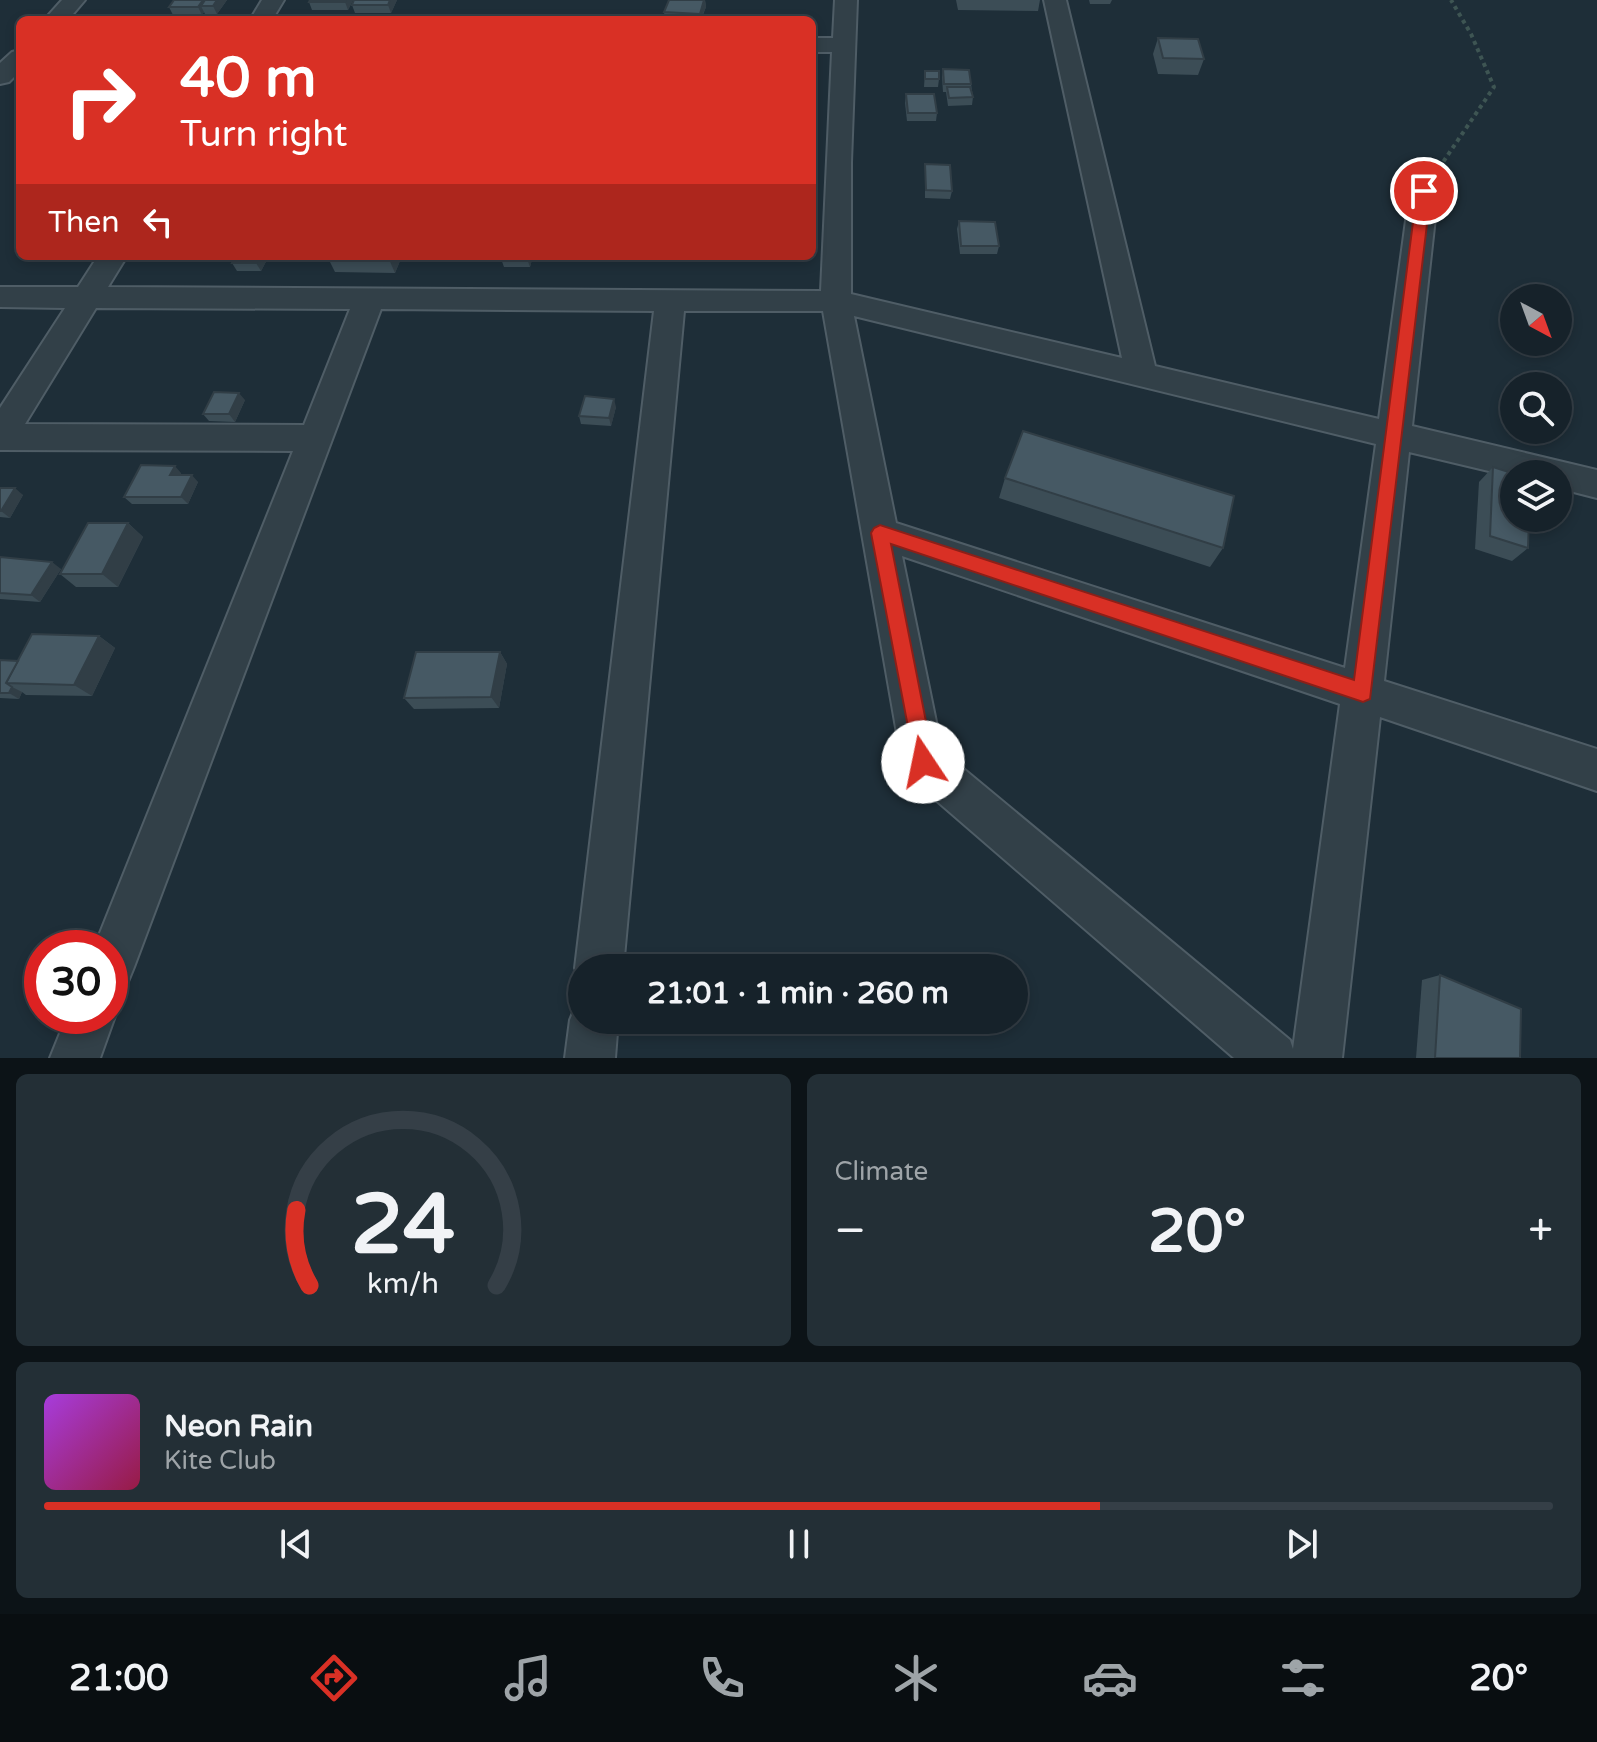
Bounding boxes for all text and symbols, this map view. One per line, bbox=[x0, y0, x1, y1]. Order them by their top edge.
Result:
text: 40 m bbox=[180, 45, 316, 112]
icon: right bbox=[48, 48, 152, 152]
text: Turn right bbox=[180, 113, 347, 156]
pin bbox=[1390, 157, 1458, 225]
icon: arrive bbox=[1402, 169, 1446, 213]
icon: left bbox=[136, 200, 180, 244]
text: Then bbox=[48, 204, 120, 241]
north arrow bbox=[1500, 284, 1572, 356]
map controls bbox=[1500, 284, 1572, 532]
button: search bbox=[1500, 372, 1572, 444]
button: layers bbox=[1500, 460, 1572, 532]
position arrow bbox=[881, 720, 965, 804]
speed limit sign: 30 bbox=[24, 930, 128, 1034]
text: 21:01 · 1 min · 260 m bbox=[647, 975, 949, 1012]
text: Climate bbox=[835, 1156, 928, 1187]
text: 24 bbox=[351, 1176, 455, 1276]
text: 20° bbox=[1148, 1196, 1246, 1268]
text: − bbox=[835, 1205, 866, 1258]
text: + bbox=[1528, 1205, 1553, 1258]
text: km/h bbox=[367, 1267, 439, 1301]
text: Neon Rain bbox=[164, 1408, 313, 1445]
text: Kite Club bbox=[164, 1445, 276, 1476]
icon: previous bbox=[274, 1522, 318, 1566]
icon: pause bbox=[777, 1522, 821, 1566]
icon: next bbox=[1280, 1522, 1324, 1566]
icon: directions bbox=[306, 1650, 362, 1706]
icon: music bbox=[500, 1650, 556, 1706]
icon: phone bbox=[694, 1650, 750, 1706]
icon: climate bbox=[888, 1650, 944, 1706]
icon: car bbox=[1082, 1650, 1138, 1706]
icon: filters bbox=[1275, 1650, 1331, 1706]
text: 21:00 bbox=[69, 1657, 169, 1700]
text: 20° bbox=[1469, 1657, 1528, 1700]

